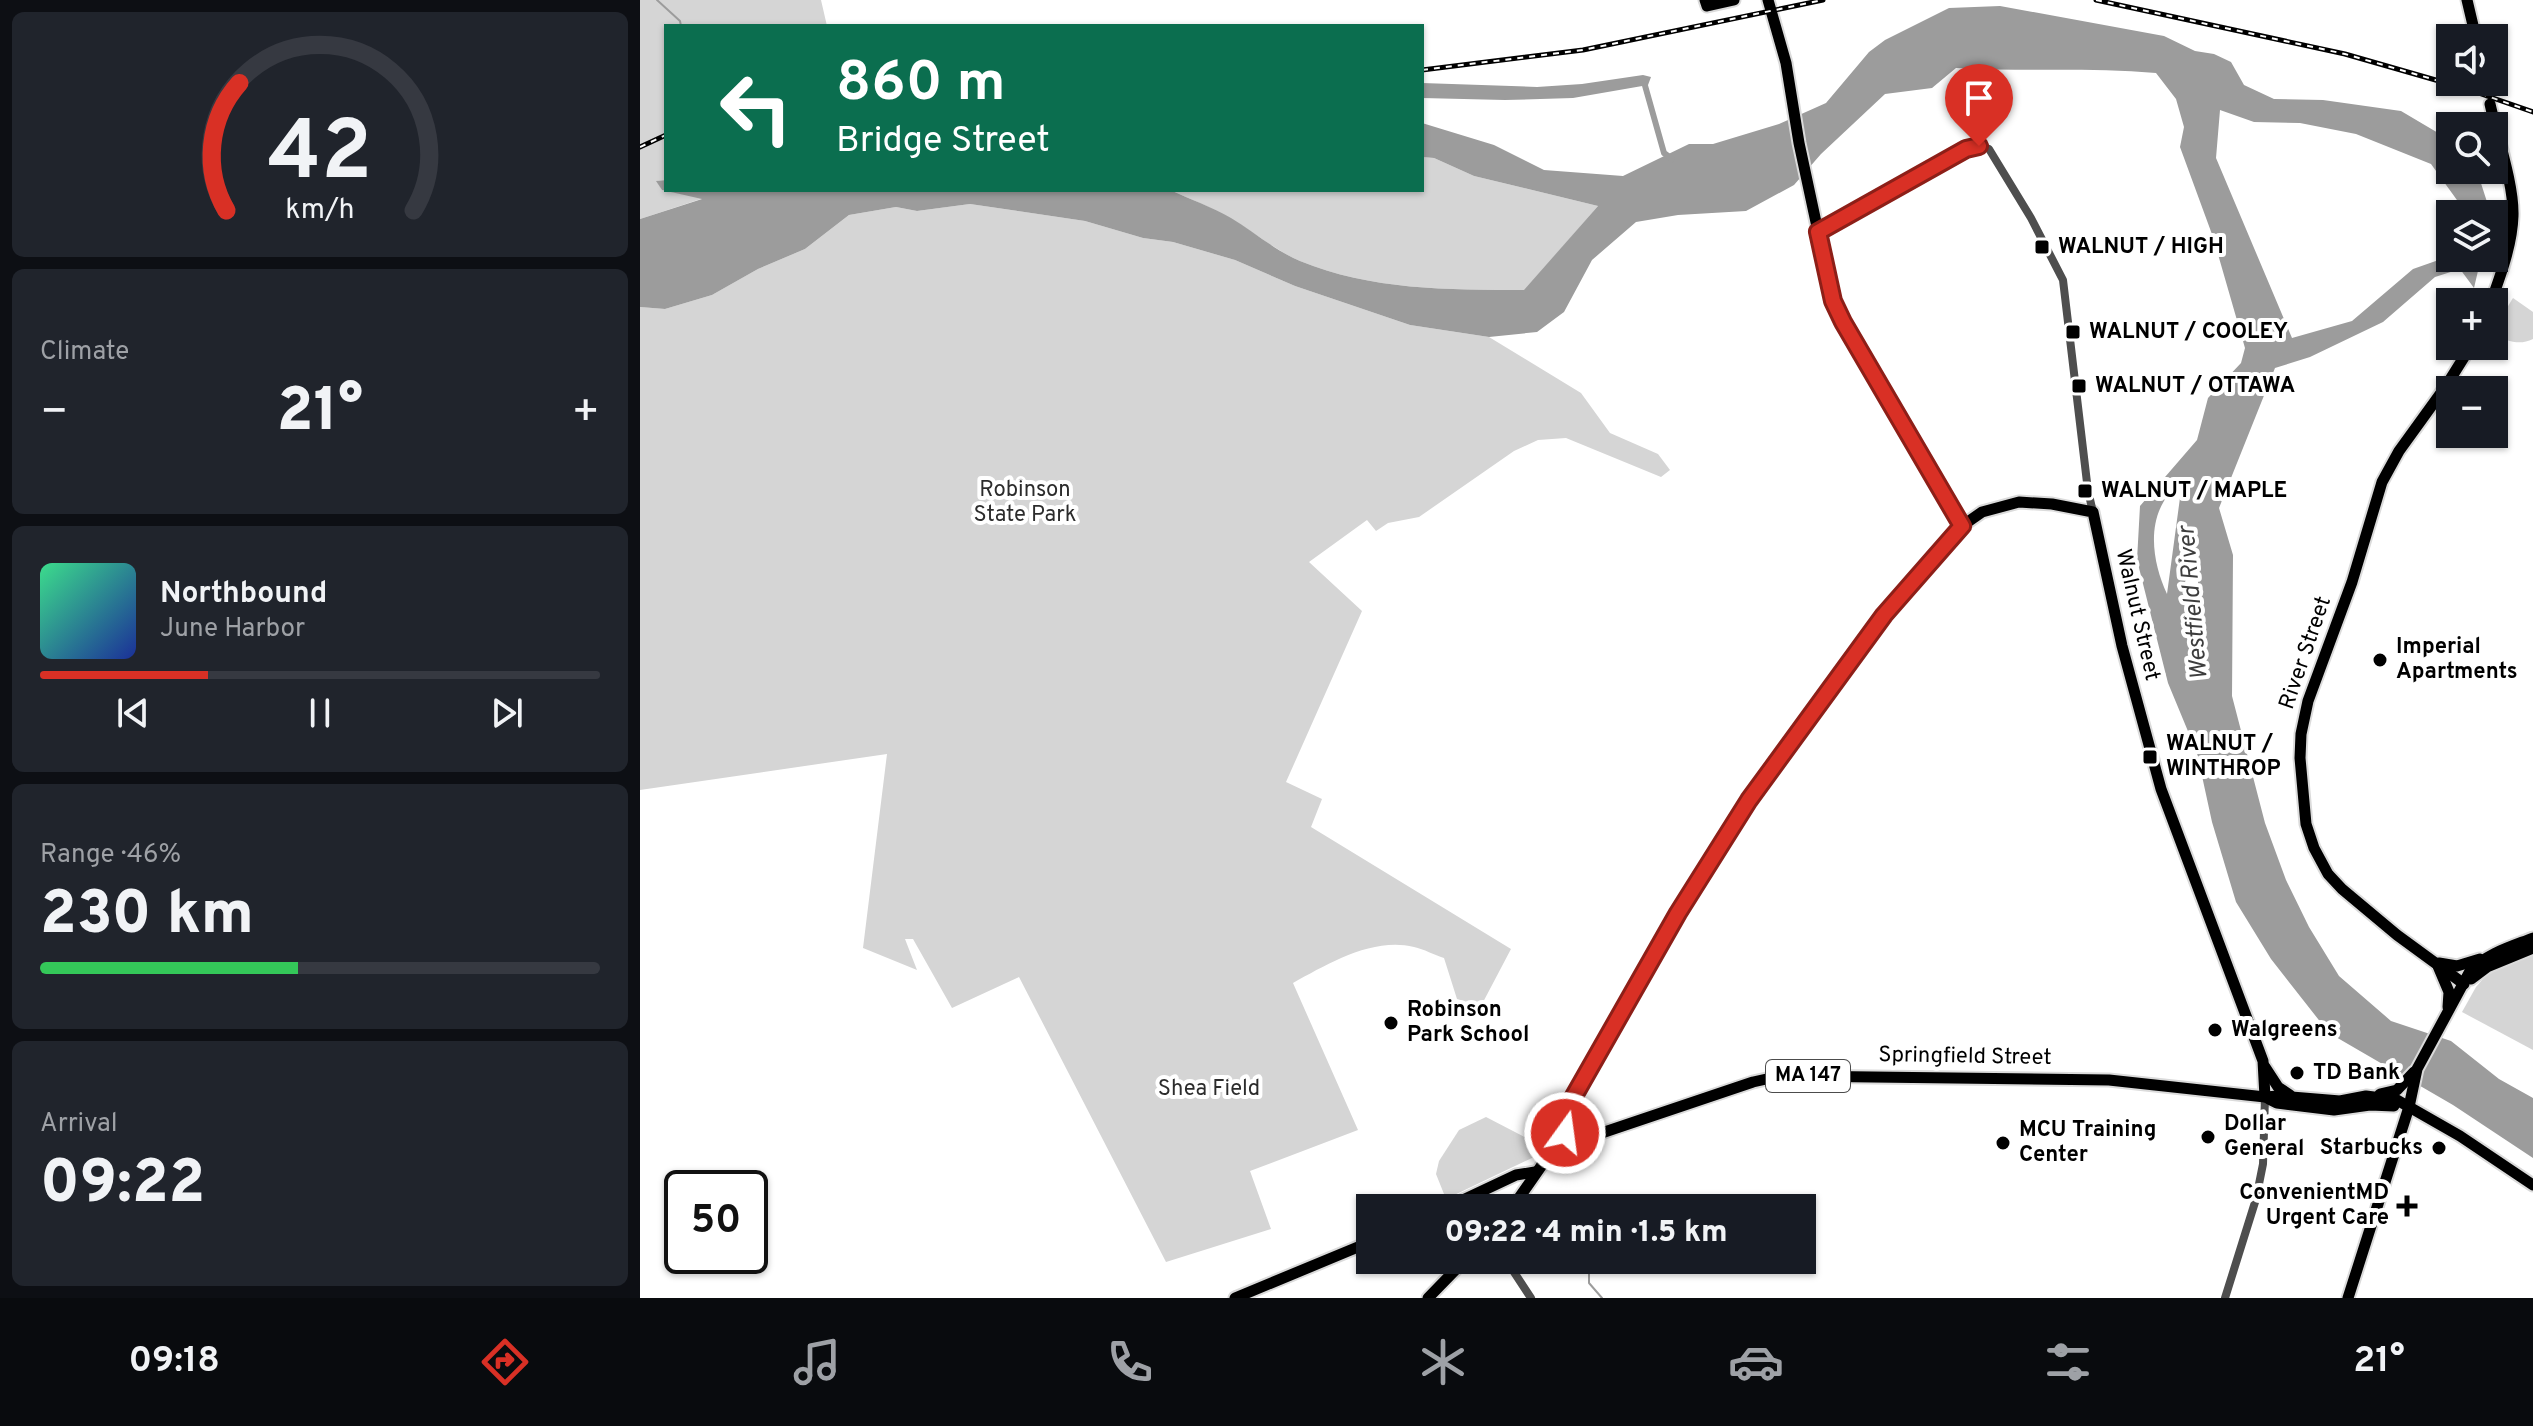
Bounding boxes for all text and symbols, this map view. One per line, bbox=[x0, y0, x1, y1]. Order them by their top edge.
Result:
map controls bbox=[2436, 24, 2508, 448]
button: sound bbox=[2436, 24, 2508, 96]
text: 860 m bbox=[836, 50, 1006, 120]
icon: left bbox=[704, 56, 808, 160]
pin bbox=[1945, 64, 2013, 146]
icon: arrive bbox=[1957, 76, 2001, 120]
text: 42 bbox=[268, 103, 372, 208]
button: search bbox=[2436, 112, 2508, 184]
text: Bridge Street bbox=[836, 119, 1050, 165]
text: km/h bbox=[285, 193, 355, 229]
button: layers bbox=[2436, 200, 2508, 272]
place label: WALNUT / HIGH bbox=[2058, 234, 2224, 261]
marker: WALNUT / HIGH bbox=[2033, 238, 2051, 256]
button: + bbox=[2436, 288, 2508, 360]
place label: WALNUT / COOLEY bbox=[2089, 319, 2288, 346]
marker: WALNUT / COOLEY bbox=[2064, 323, 2082, 341]
text: Climate bbox=[40, 336, 129, 369]
place label: WALNUT / OTTAWA bbox=[2095, 373, 2296, 400]
text: 21° bbox=[277, 376, 363, 452]
button: − bbox=[2436, 376, 2508, 448]
marker: WALNUT / OTTAWA bbox=[2070, 377, 2088, 395]
text: − bbox=[40, 386, 68, 442]
text: + bbox=[572, 386, 600, 442]
park label: Robinson State Park bbox=[974, 477, 1076, 529]
place label: WALNUT / MAPLE bbox=[2101, 478, 2287, 505]
marker: WALNUT / MAPLE bbox=[2076, 482, 2094, 500]
water label: Westfield River bbox=[2172, 523, 2216, 681]
street label: Walnut Street bbox=[2109, 547, 2165, 683]
text: Northbound bbox=[160, 576, 327, 613]
street label: River Street bbox=[2274, 593, 2338, 713]
text: June Harbor bbox=[160, 613, 305, 646]
place label: Imperial Apartments bbox=[2396, 634, 2518, 686]
marker: Imperial Apartments bbox=[2371, 651, 2389, 669]
icon: previous bbox=[111, 691, 155, 735]
icon: pause bbox=[298, 691, 342, 735]
icon: next bbox=[485, 691, 529, 735]
place label: WALNUT / WINTHROP bbox=[2166, 731, 2281, 783]
marker: WALNUT / WINTHROP bbox=[2141, 748, 2159, 766]
text: Range · 46% bbox=[40, 839, 181, 872]
text: 230 km bbox=[40, 879, 254, 955]
place label: Robinson Park School bbox=[1407, 997, 1529, 1049]
marker: Robinson Park School bbox=[1382, 1014, 1400, 1032]
place label: Walgreens bbox=[2231, 1017, 2338, 1044]
marker: Walgreens bbox=[2206, 1021, 2224, 1039]
street label: Springfield Street bbox=[1878, 1042, 2052, 1072]
road number: MA 147 bbox=[1766, 1060, 1850, 1092]
place label: TD Bank bbox=[2313, 1060, 2400, 1087]
marker: TD Bank bbox=[2288, 1064, 2306, 1082]
park label: Shea Field bbox=[1158, 1076, 1260, 1103]
position arrow bbox=[1523, 1091, 1607, 1175]
text: Arrival bbox=[40, 1108, 118, 1141]
place label: Dollar General bbox=[2224, 1111, 2304, 1163]
place label: MCU Training Center bbox=[2019, 1117, 2156, 1169]
marker: Dollar General bbox=[2199, 1128, 2217, 1146]
marker: MCU Training Center bbox=[1994, 1134, 2012, 1152]
place label: Starbucks bbox=[2320, 1135, 2423, 1162]
marker: Starbucks bbox=[2430, 1139, 2448, 1157]
text: 09:22 bbox=[40, 1148, 205, 1224]
speed limit sign: 50 bbox=[664, 1170, 768, 1274]
place label: ConvenientMD Urgent Care bbox=[2239, 1180, 2389, 1232]
marker: ConvenientMD Urgent Care bbox=[2396, 1195, 2418, 1217]
text: 09:22 · 4 min · 1.5 km bbox=[1444, 1215, 1728, 1252]
icon: directions bbox=[477, 1334, 533, 1390]
icon: music bbox=[789, 1334, 845, 1390]
icon: phone bbox=[1102, 1334, 1158, 1390]
icon: climate bbox=[1415, 1334, 1471, 1390]
icon: car bbox=[1728, 1334, 1784, 1390]
icon: filters bbox=[2040, 1334, 2096, 1390]
text: 09:18 bbox=[128, 1339, 220, 1385]
text: 21° bbox=[2353, 1339, 2405, 1385]

